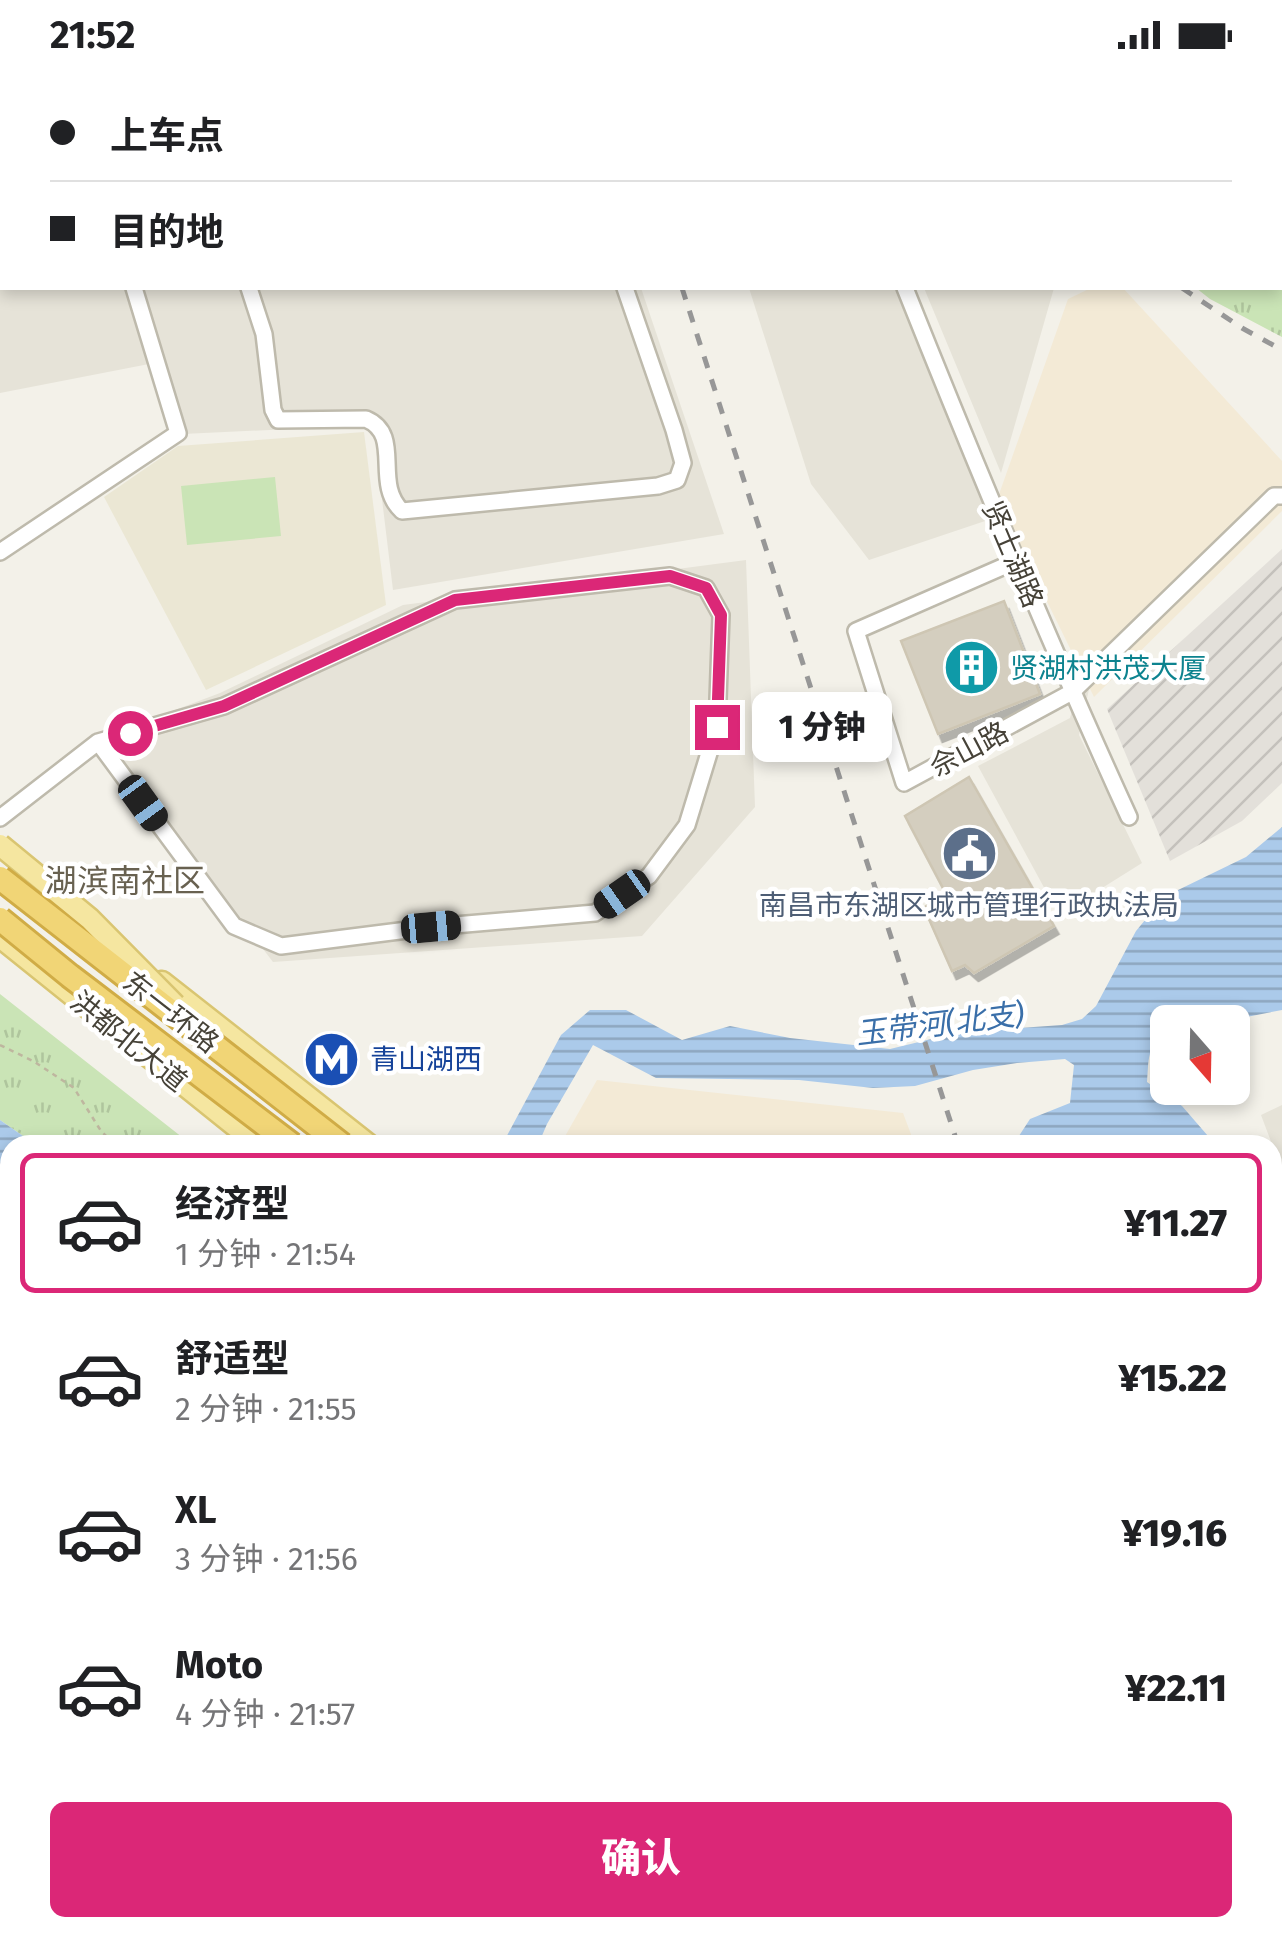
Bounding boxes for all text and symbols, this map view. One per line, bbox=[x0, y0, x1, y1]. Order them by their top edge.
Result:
text: 21:52 bbox=[50, 12, 135, 58]
text: 上车点 bbox=[110, 113, 224, 159]
text: 目的地 bbox=[110, 209, 224, 255]
street label: 贤士湖路 bbox=[975, 496, 1050, 612]
building icon: 贤湖村洪茂大厦 bbox=[941, 638, 1001, 698]
place label: 贤湖村洪茂大厦 bbox=[1010, 652, 1206, 685]
callout: 1 分钟 bbox=[752, 692, 892, 762]
route end bbox=[695, 705, 740, 750]
text: 1 分钟 bbox=[779, 708, 865, 746]
route start bbox=[108, 711, 153, 756]
street label: 佘山路 bbox=[924, 715, 1014, 784]
car bbox=[113, 770, 173, 836]
public building icon: 南昌市东湖区城市管理行政执法局 bbox=[939, 824, 999, 884]
district label: 湖滨南社区 bbox=[45, 862, 205, 900]
car bbox=[589, 865, 655, 923]
place label: 南昌市东湖区城市管理行政执法局 bbox=[759, 889, 1179, 922]
car bbox=[400, 909, 462, 945]
street label: 东一环路 bbox=[116, 965, 225, 1060]
street label: 洪都北大道 bbox=[64, 985, 193, 1098]
water label: 玉带河(北支) bbox=[854, 996, 1026, 1052]
north arrow bbox=[1150, 1005, 1250, 1105]
map controls bbox=[1150, 1005, 1250, 1105]
metro station icon: 青山湖西 bbox=[301, 1029, 361, 1089]
place label: 青山湖西 bbox=[370, 1043, 482, 1076]
icon: car bbox=[55, 1178, 145, 1268]
text: 经济型 bbox=[175, 1181, 289, 1227]
text: ¥11.27 bbox=[1124, 1200, 1227, 1246]
text: 1 分钟 · 21:54 bbox=[175, 1235, 356, 1273]
icon: car bbox=[55, 1333, 145, 1423]
text: 舒适型 bbox=[175, 1336, 289, 1382]
text: ¥15.22 bbox=[1119, 1355, 1227, 1401]
text: 2 分钟 · 21:55 bbox=[175, 1390, 357, 1428]
text: XL bbox=[175, 1487, 217, 1533]
icon: car bbox=[55, 1488, 145, 1578]
text: ¥19.16 bbox=[1121, 1510, 1227, 1556]
text: 3 分钟 · 21:56 bbox=[175, 1540, 358, 1578]
text: Moto bbox=[175, 1642, 263, 1688]
icon: car bbox=[55, 1643, 145, 1733]
text: ¥22.11 bbox=[1125, 1665, 1227, 1711]
text: 4 分钟 · 21:57 bbox=[175, 1695, 355, 1733]
button: 确认 bbox=[50, 1802, 1232, 1917]

